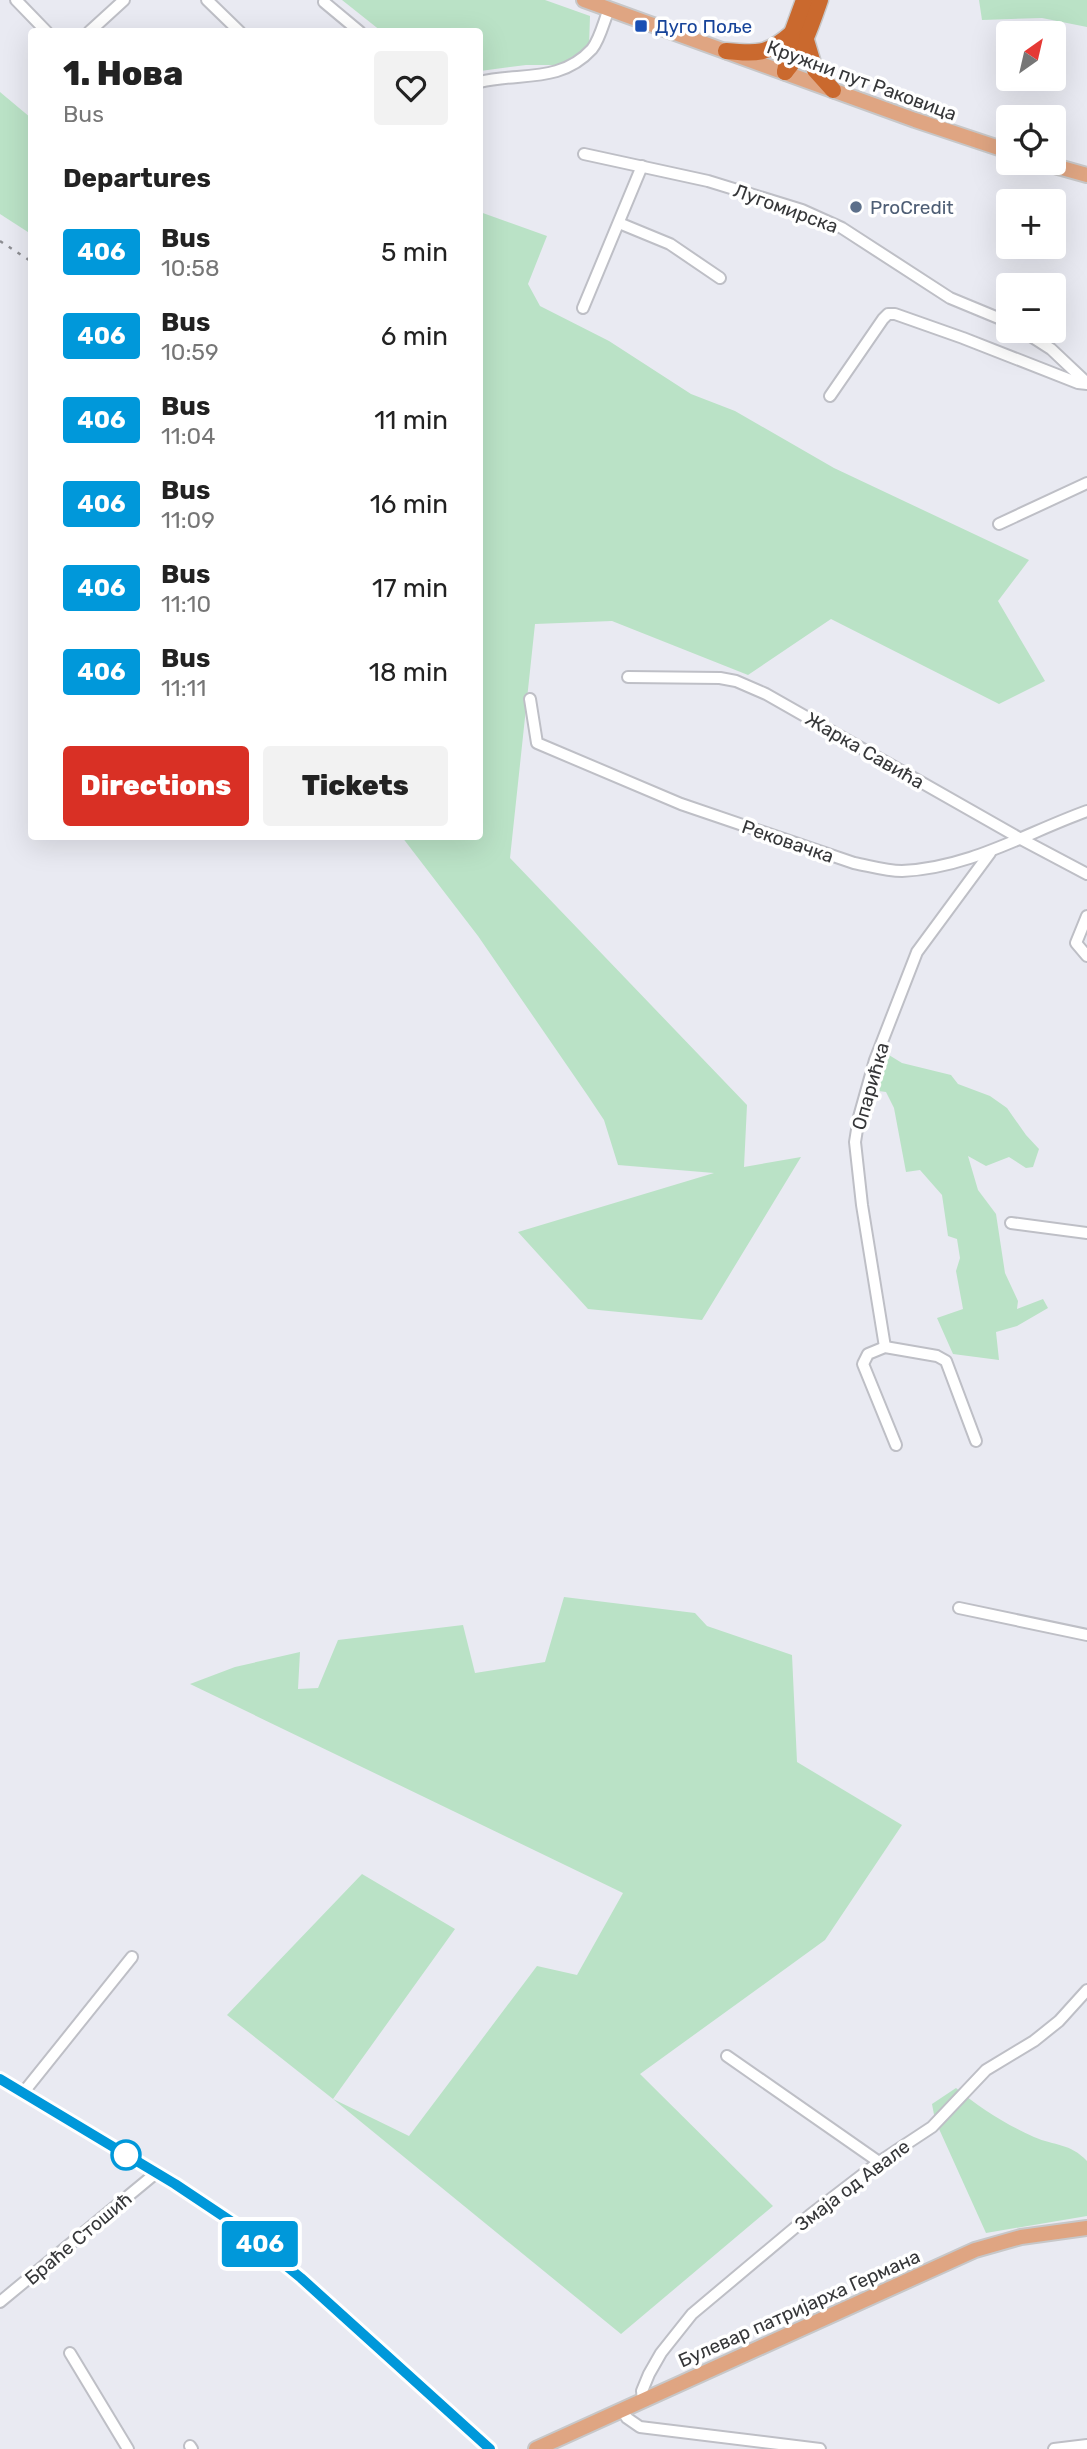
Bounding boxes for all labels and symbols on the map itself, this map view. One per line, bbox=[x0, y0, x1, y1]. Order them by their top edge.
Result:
place label: Дуго Поље bbox=[655, 15, 752, 38]
marker: Дуго Поље bbox=[633, 18, 649, 34]
north arrow bbox=[996, 21, 1066, 91]
street label: Кружни пут Раковица bbox=[764, 35, 960, 126]
street label: Лугомирска bbox=[730, 179, 841, 238]
place label: ProCredit bbox=[870, 196, 954, 219]
marker: ProCredit bbox=[848, 199, 864, 215]
street label: Жарка Савића bbox=[801, 707, 928, 794]
street label: Рековачка bbox=[739, 815, 837, 868]
street label: Опарићка bbox=[847, 1040, 894, 1133]
street label: Змаја од Авале bbox=[790, 2135, 914, 2236]
unlabelled marker bbox=[111, 2140, 141, 2170]
street label: Браће Стошић bbox=[20, 2187, 136, 2290]
line badge: 406 bbox=[220, 2221, 300, 2267]
street label: Булевар патријарха Германа bbox=[675, 2245, 924, 2372]

